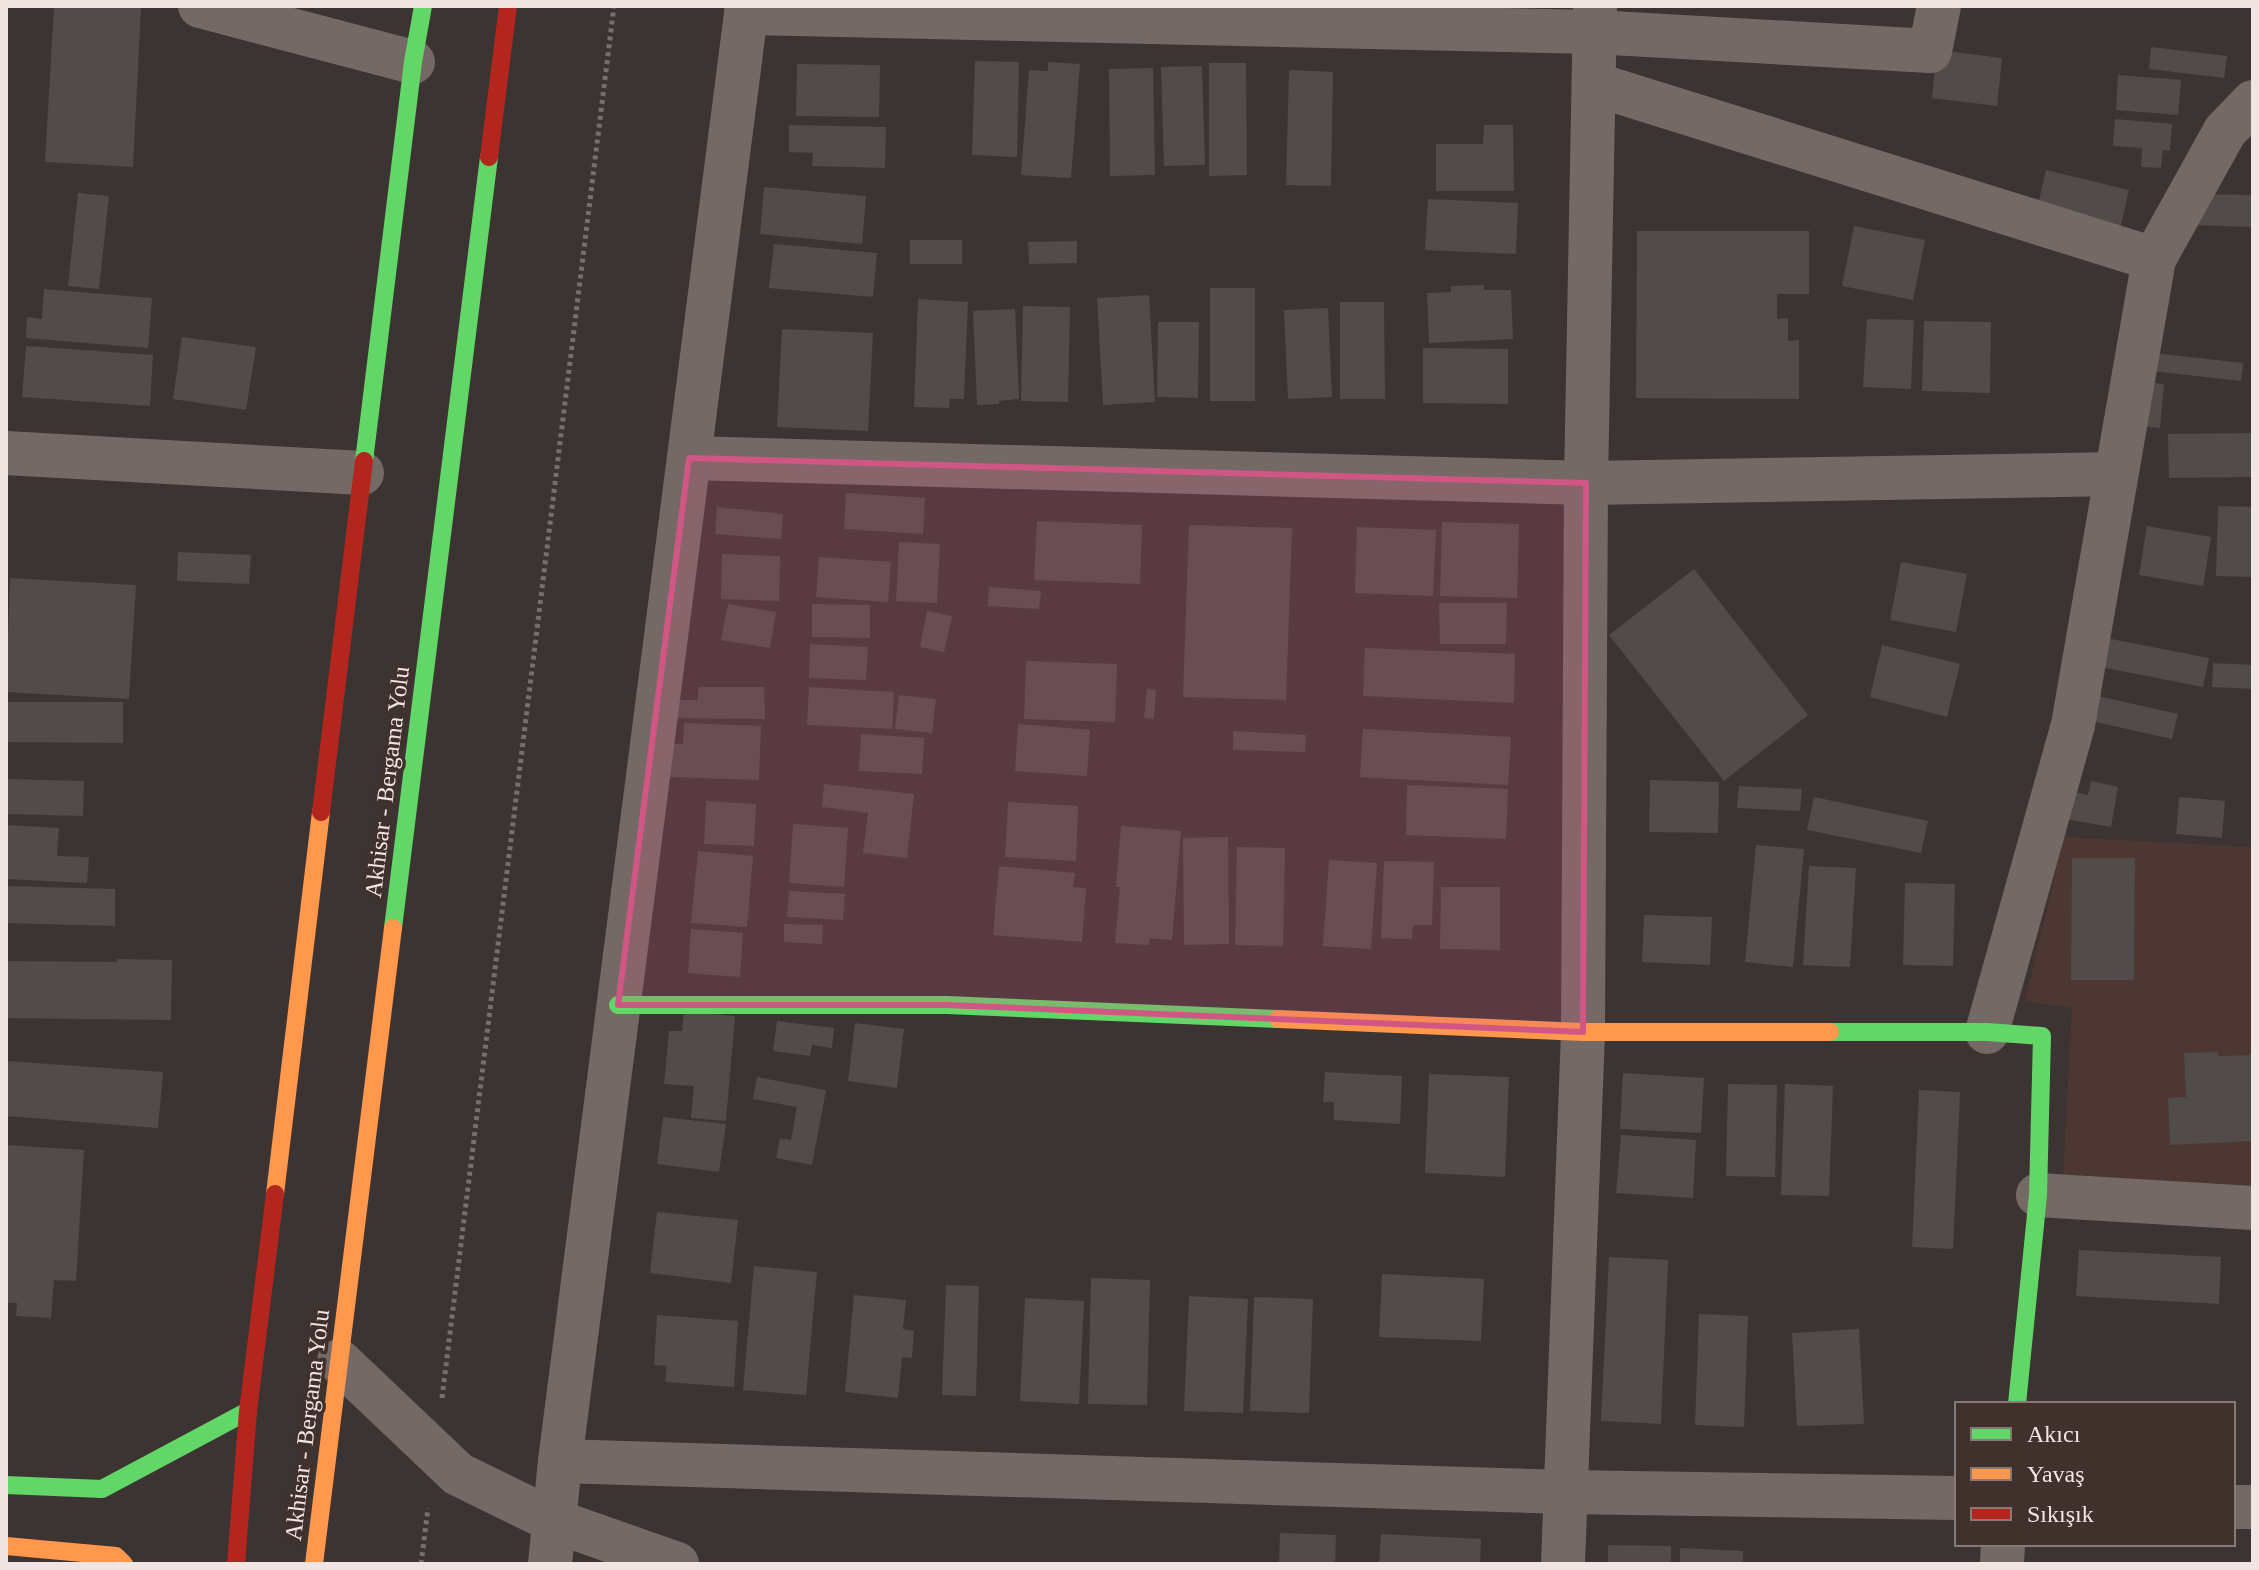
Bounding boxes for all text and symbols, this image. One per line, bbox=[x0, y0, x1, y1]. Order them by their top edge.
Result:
street label: Akhisar - Bergama Yolu bbox=[360, 665, 414, 899]
street label: Akhisar - Bergama Yolu bbox=[280, 1308, 334, 1542]
legend bbox=[1955, 1402, 2235, 1546]
text: Akıcı bbox=[2027, 1421, 2081, 1447]
text: Yavaş bbox=[2027, 1461, 2085, 1487]
text: Sıkışık bbox=[2027, 1501, 2094, 1527]

